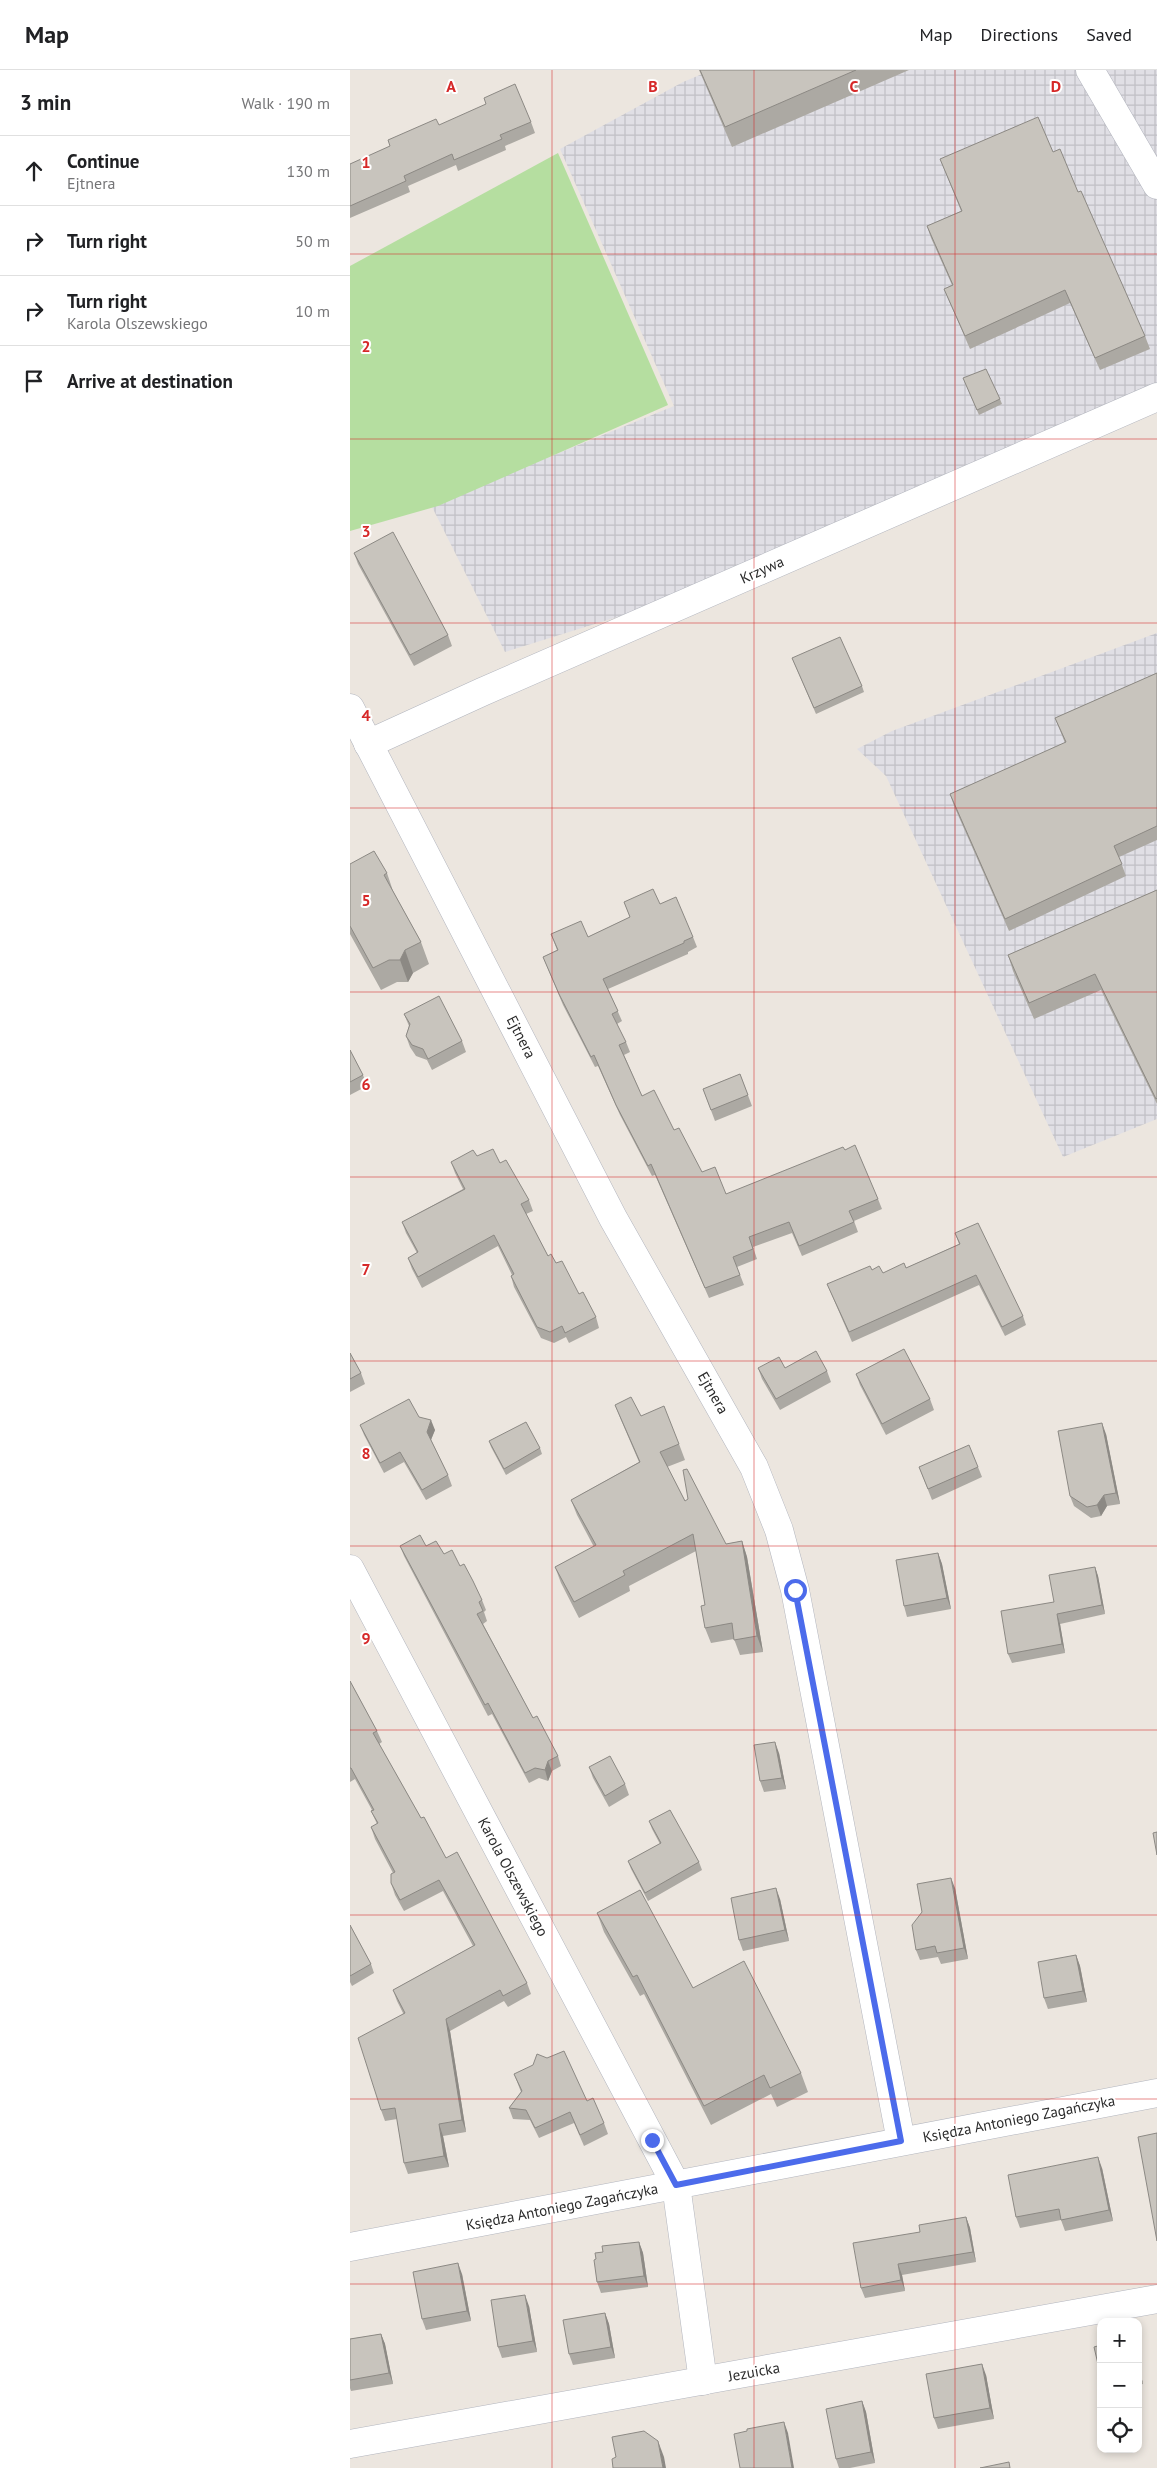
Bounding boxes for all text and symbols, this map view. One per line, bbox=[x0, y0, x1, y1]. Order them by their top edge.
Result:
text: Map bbox=[25, 19, 69, 50]
text: Map bbox=[920, 23, 952, 46]
text: Directions bbox=[980, 23, 1058, 46]
text: Saved bbox=[1086, 23, 1132, 46]
text: A bbox=[446, 76, 456, 96]
text: B bbox=[648, 76, 658, 96]
text: C bbox=[850, 76, 859, 96]
text: D bbox=[1051, 76, 1061, 96]
text: 3 min bbox=[20, 89, 71, 116]
text: Walk · 190 m bbox=[241, 93, 330, 113]
text: Continue bbox=[67, 149, 139, 173]
text: 1 bbox=[361, 152, 371, 172]
icon: ahead bbox=[20, 157, 48, 185]
text: 130 m bbox=[287, 161, 330, 181]
text: Ejtnera bbox=[67, 173, 116, 193]
icon: right bbox=[20, 227, 48, 255]
text: Turn right bbox=[67, 229, 147, 253]
text: 50 m bbox=[295, 231, 330, 251]
text: Turn right bbox=[67, 289, 147, 313]
icon: right bbox=[20, 297, 48, 325]
text: 10 m bbox=[295, 301, 330, 321]
text: Karola Olszewskiego bbox=[67, 313, 208, 333]
text: 2 bbox=[361, 336, 371, 356]
icon: arrive bbox=[20, 367, 48, 395]
text: Arrive at destination bbox=[67, 369, 233, 393]
text: 3 bbox=[361, 521, 371, 541]
street label: Krzywa bbox=[737, 552, 787, 588]
text: 4 bbox=[361, 705, 371, 725]
text: 5 bbox=[361, 890, 371, 910]
street label: Ejtnera bbox=[503, 1012, 540, 1061]
text: 6 bbox=[361, 1074, 371, 1094]
text: 7 bbox=[361, 1259, 371, 1279]
street label: Ejtnera bbox=[694, 1368, 733, 1417]
text: 8 bbox=[361, 1443, 371, 1463]
route start bbox=[784, 1579, 807, 1602]
text: 9 bbox=[361, 1628, 371, 1648]
street label: Karola Olszewskiego bbox=[474, 1814, 553, 1940]
street label: Księdza Antoniego Zagańczyka bbox=[921, 2091, 1117, 2146]
route end bbox=[641, 2129, 664, 2152]
street label: Księdza Antoniego Zagańczyka bbox=[464, 2179, 660, 2234]
map controls bbox=[1097, 2318, 1142, 2453]
button: + bbox=[1097, 2318, 1142, 2363]
street label: Jezuicka bbox=[726, 2358, 781, 2386]
button: − bbox=[1097, 2363, 1142, 2408]
button: locate bbox=[1097, 2408, 1142, 2453]

